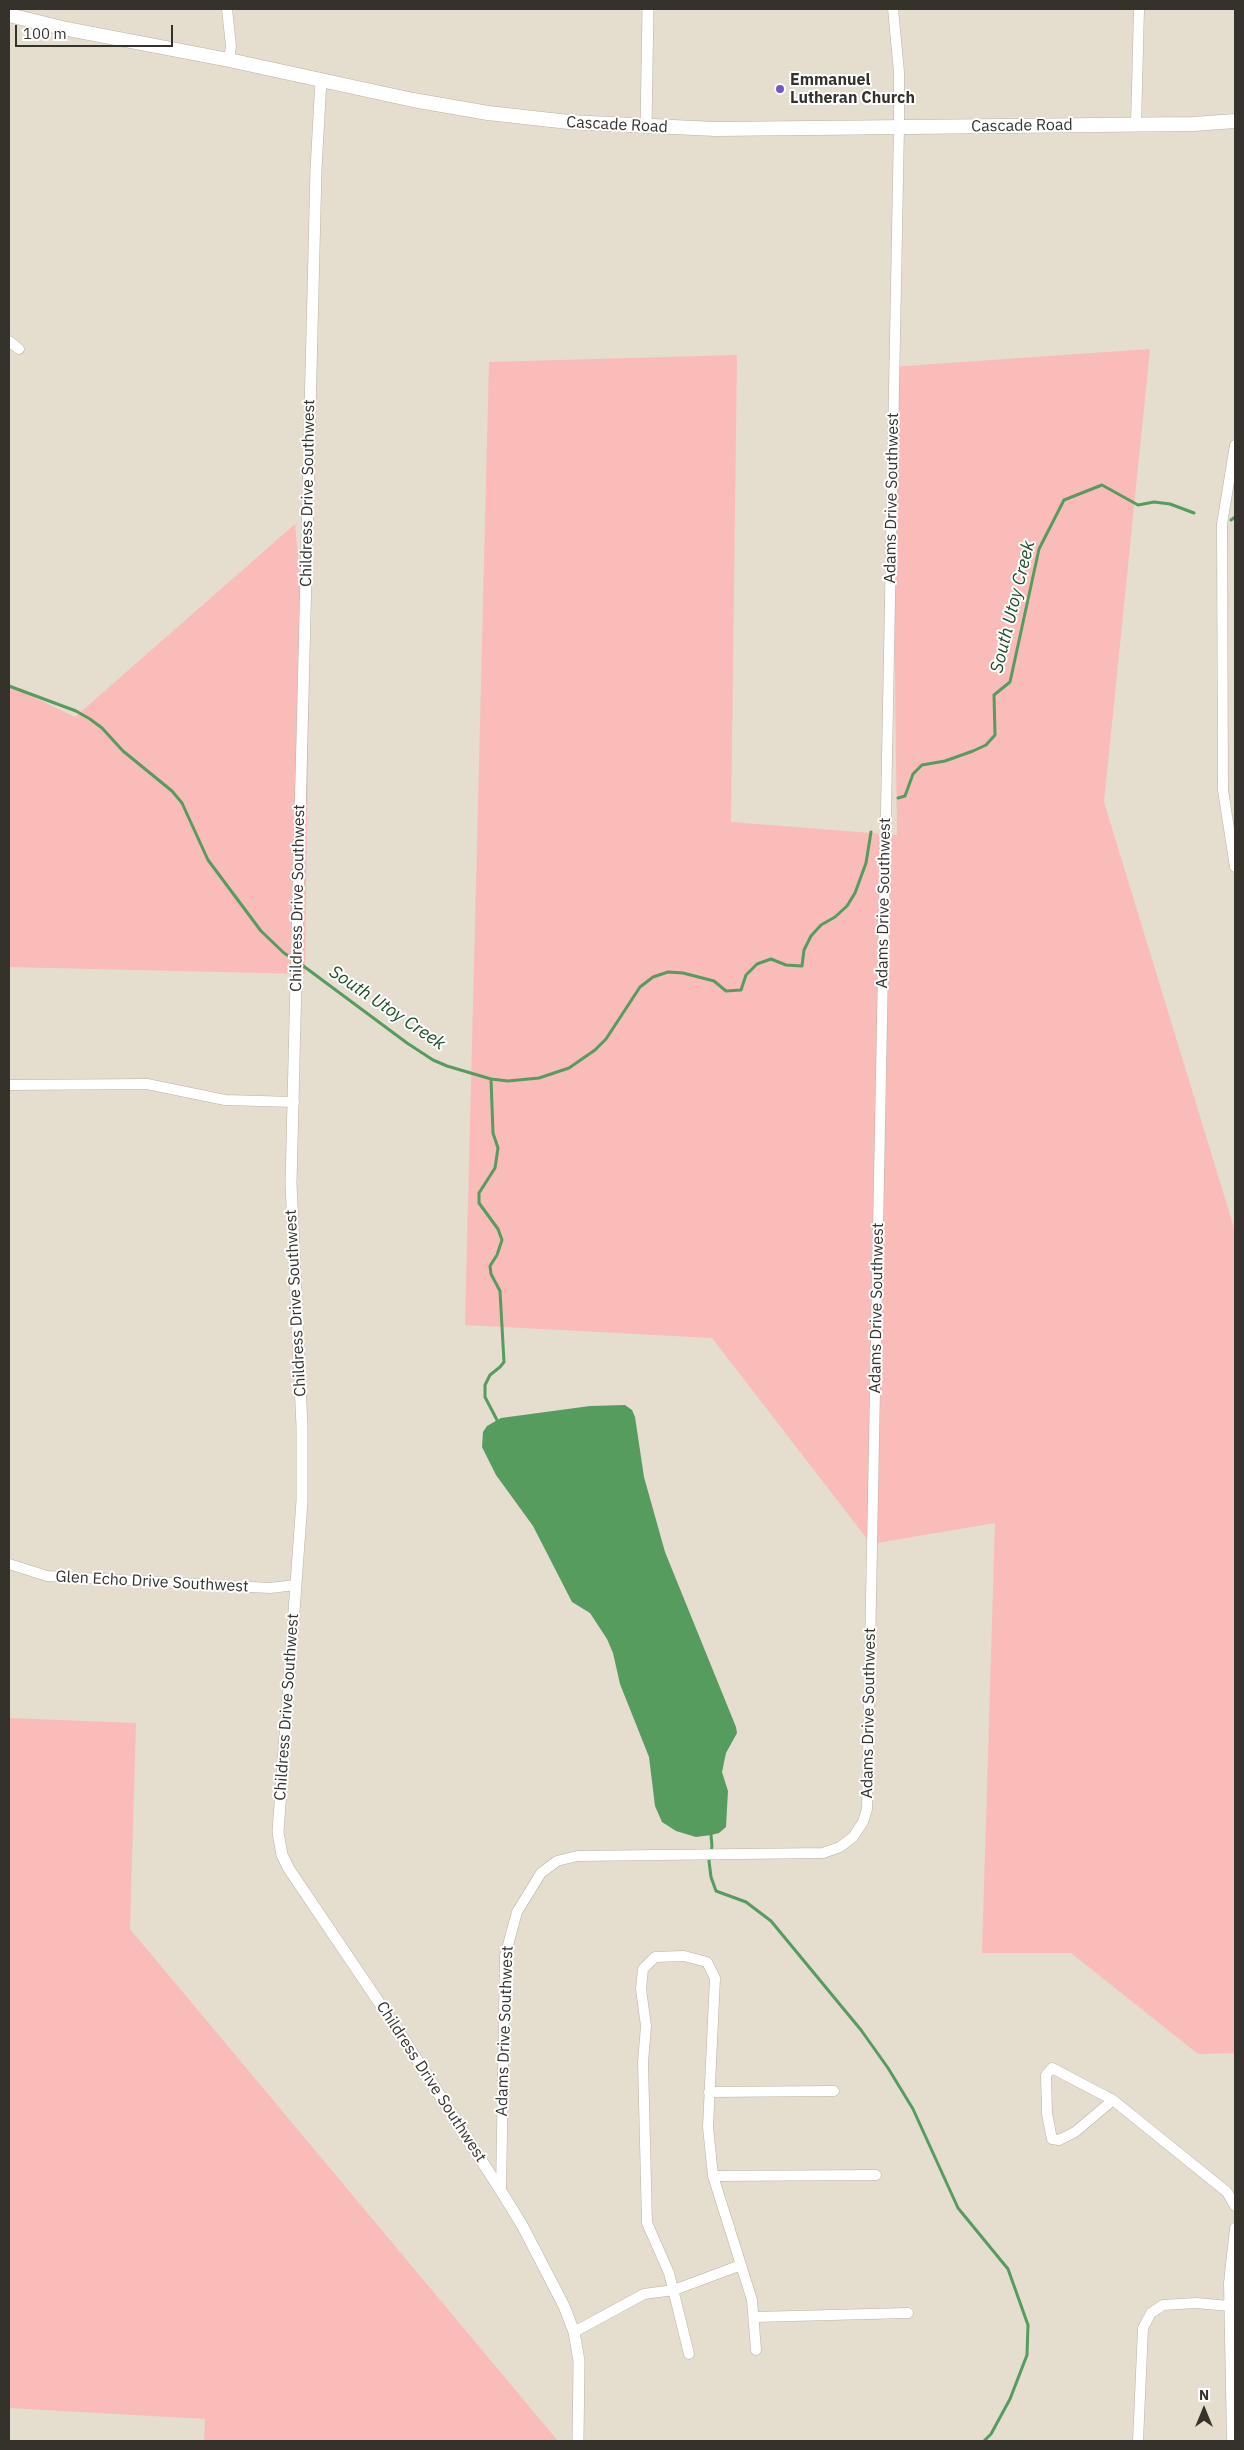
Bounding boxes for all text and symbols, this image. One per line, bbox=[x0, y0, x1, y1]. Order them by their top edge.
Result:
scale bar bbox=[18, 15, 175, 47]
text: 100 m bbox=[23, 24, 67, 43]
place label: Emmanuel Lutheran Church bbox=[790, 70, 915, 108]
marker: Emmanuel Lutheran Church bbox=[774, 83, 786, 95]
street label: Cascade Road bbox=[566, 113, 668, 137]
street label: Cascade Road bbox=[971, 116, 1073, 136]
street label: Childress Drive Southwest bbox=[297, 399, 319, 587]
street label: Adams Drive Southwest bbox=[881, 412, 903, 584]
water label: South Utoy Creek bbox=[986, 539, 1040, 675]
street label: Childress Drive Southwest bbox=[287, 804, 309, 992]
street label: Adams Drive Southwest bbox=[873, 817, 895, 989]
water label: South Utoy Creek bbox=[325, 961, 449, 1055]
street label: Childress Drive Southwest bbox=[282, 1209, 310, 1397]
street label: Adams Drive Southwest bbox=[866, 1222, 888, 1394]
street label: Glen Echo Drive Southwest bbox=[55, 1567, 249, 1597]
street label: Childress Drive Southwest bbox=[271, 1613, 303, 1801]
street label: Adams Drive Southwest bbox=[858, 1627, 880, 1799]
street label: Adams Drive Southwest bbox=[492, 1945, 518, 2117]
street label: Childress Drive Southwest bbox=[372, 1998, 490, 2166]
north arrow bbox=[1179, 2385, 1229, 2435]
text: N bbox=[1199, 2386, 1209, 2404]

